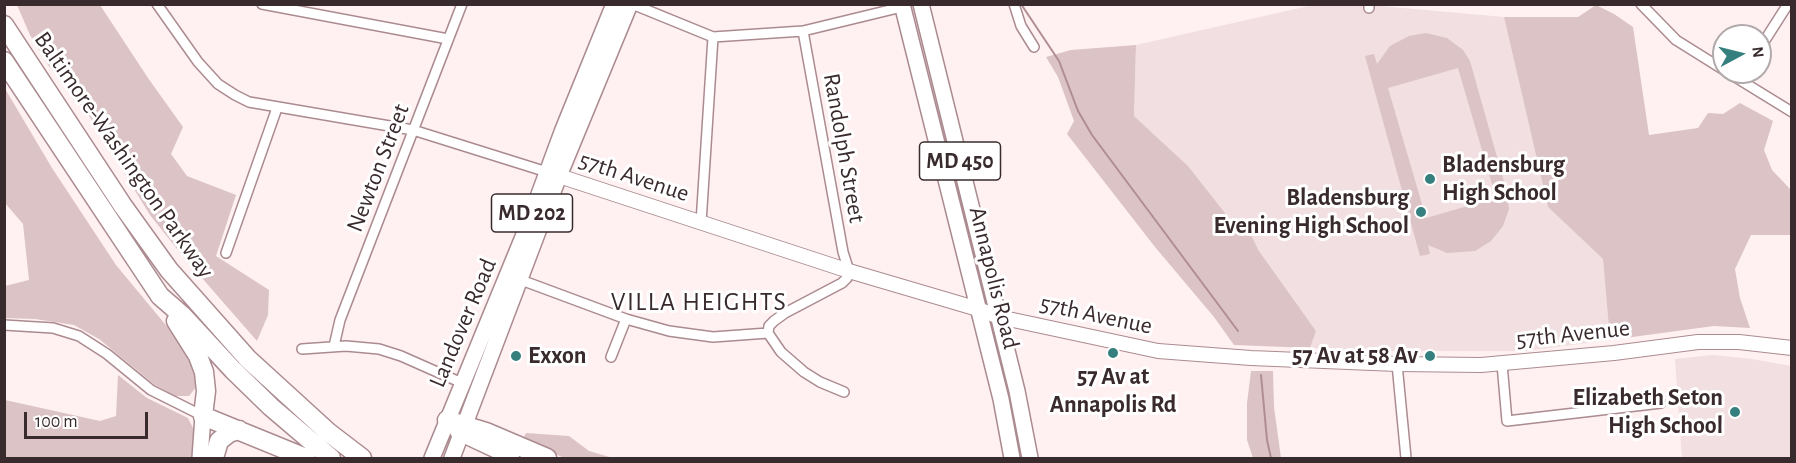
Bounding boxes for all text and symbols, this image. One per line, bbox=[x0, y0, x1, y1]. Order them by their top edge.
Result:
north arrow bbox=[1712, 24, 1772, 84]
street label: Baltimore-Washington Parkway bbox=[28, 26, 220, 284]
text: N bbox=[1749, 46, 1766, 59]
street label: Randolph Street bbox=[817, 71, 871, 225]
street label: Newton Street bbox=[340, 100, 416, 236]
road number: MD 450 bbox=[920, 142, 1000, 180]
street label: 57th Avenue bbox=[575, 146, 693, 208]
place label: Bladensburg High School bbox=[1442, 151, 1565, 207]
marker: Bladensburg High School bbox=[1423, 172, 1437, 186]
place label: Bladensburg Evening High School bbox=[1213, 184, 1409, 240]
road number: MD 202 bbox=[492, 194, 572, 232]
street label: Annapolis Road bbox=[962, 204, 1026, 352]
marker: Bladensburg Evening High School bbox=[1414, 205, 1428, 219]
street label: Landover Road bbox=[423, 254, 503, 392]
district label: VILLA HEIGHTS bbox=[611, 286, 787, 318]
street label: 57th Avenue bbox=[1037, 289, 1155, 341]
street label: 57th Avenue bbox=[1515, 314, 1631, 354]
place label: Exxon bbox=[528, 342, 586, 370]
place label: 57 Av at 58 Av bbox=[1292, 342, 1418, 370]
marker: 57 Av at Annapolis Rd bbox=[1106, 346, 1120, 360]
marker: Exxon bbox=[509, 349, 523, 363]
marker: 57 Av at 58 Av bbox=[1423, 349, 1437, 363]
place label: 57 Av at Annapolis Rd bbox=[1050, 363, 1176, 419]
place label: Elizabeth Seton High School bbox=[1573, 384, 1723, 440]
scale bar bbox=[27, 400, 152, 438]
marker: Elizabeth Seton High School bbox=[1728, 405, 1742, 419]
text: 100 m bbox=[35, 413, 78, 431]

